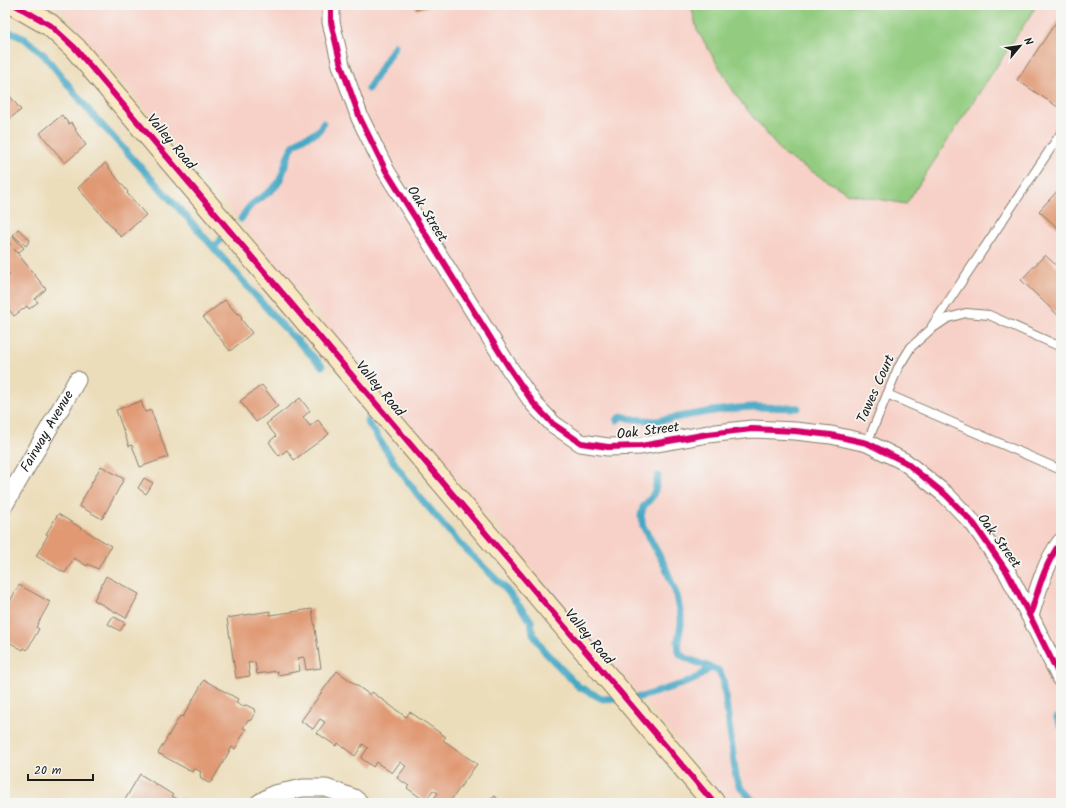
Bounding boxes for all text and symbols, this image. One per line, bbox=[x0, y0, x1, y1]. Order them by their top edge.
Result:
north arrow bbox=[1000, 26, 1040, 66]
text: N bbox=[1018, 34, 1037, 49]
street label: Valley Road bbox=[141, 109, 202, 176]
street label: Oak Street bbox=[401, 182, 453, 247]
street label: Tawes Court bbox=[851, 351, 901, 427]
street label: Valley Road bbox=[350, 356, 411, 423]
street label: Fairway Avenue bbox=[15, 386, 80, 476]
street label: Oak Street bbox=[615, 416, 681, 446]
street label: Oak Street bbox=[972, 509, 1027, 573]
street label: Valley Road bbox=[559, 604, 620, 671]
scale bar bbox=[28, 756, 93, 782]
text: 20 m bbox=[34, 761, 62, 780]

